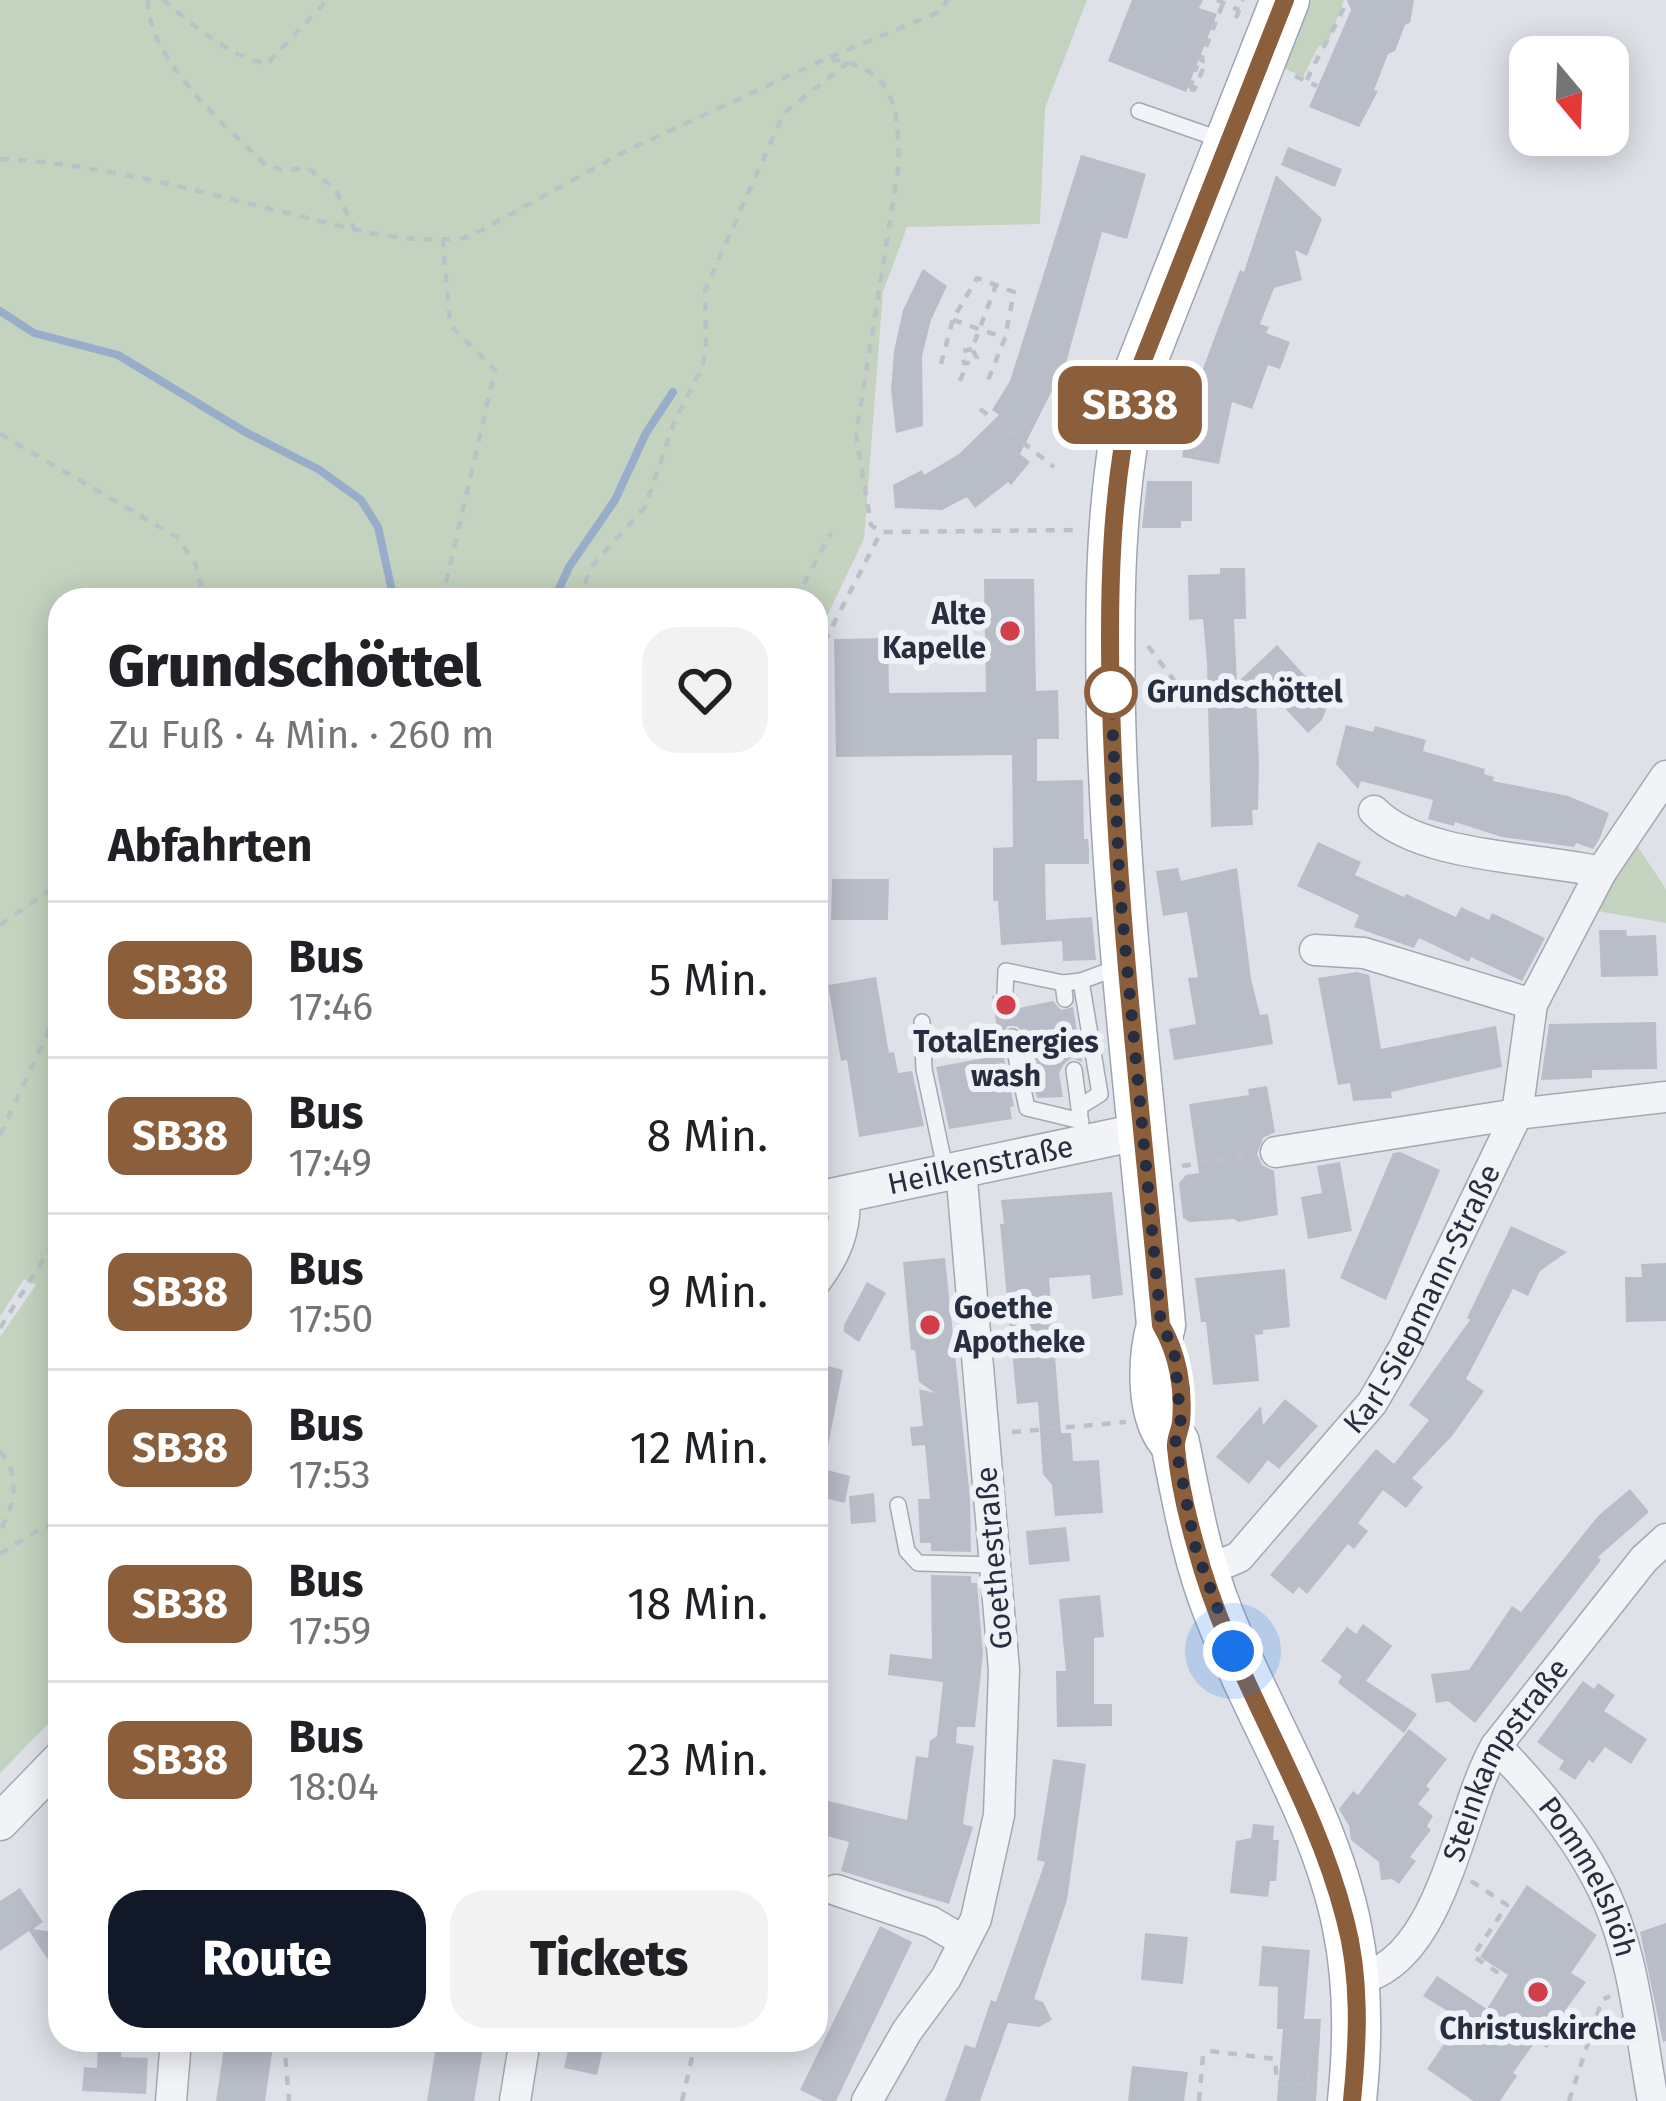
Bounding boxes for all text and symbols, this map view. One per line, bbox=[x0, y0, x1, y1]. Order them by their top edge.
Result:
north arrow bbox=[1509, 36, 1629, 156]
map controls bbox=[1509, 36, 1629, 156]
line badge: SB38 bbox=[1046, 366, 1214, 444]
text: SB38 bbox=[1082, 380, 1178, 430]
place label: Alte Kapelle bbox=[882, 596, 986, 666]
marker: Alte Kapelle bbox=[997, 618, 1023, 644]
button: heart bbox=[642, 627, 768, 753]
text: Grundschöttel bbox=[108, 633, 481, 701]
marker: Grundschöttel bbox=[1086, 667, 1136, 717]
place label: Grundschöttel bbox=[1147, 674, 1343, 710]
text: Zu Fuß · 4 Min. · 260 m bbox=[108, 712, 494, 758]
text: Abfahrten bbox=[108, 819, 312, 873]
text: Bus bbox=[288, 930, 363, 984]
text: 5 Min. bbox=[649, 953, 768, 1007]
text: SB38 bbox=[132, 955, 228, 1005]
text: 17:46 bbox=[288, 984, 373, 1030]
marker: TotalEnergies wash bbox=[993, 992, 1019, 1018]
place label: TotalEnergies wash bbox=[913, 1024, 1099, 1094]
text: Bus bbox=[288, 1086, 363, 1140]
text: 8 Min. bbox=[646, 1109, 768, 1163]
text: SB38 bbox=[132, 1111, 228, 1161]
street label: Heilkenstraße bbox=[884, 1128, 1077, 1202]
text: 17:49 bbox=[288, 1140, 372, 1186]
street label: Karl-Siepmann-Straße bbox=[1336, 1158, 1508, 1441]
text: Bus bbox=[288, 1242, 363, 1296]
text: 9 Min. bbox=[648, 1265, 768, 1319]
text: SB38 bbox=[132, 1267, 228, 1317]
place label: Goethe Apotheke bbox=[953, 1290, 1085, 1360]
text: 17:50 bbox=[288, 1296, 373, 1342]
marker: Goethe Apotheke bbox=[917, 1312, 943, 1338]
text: Bus bbox=[288, 1398, 363, 1452]
text: 12 Min. bbox=[629, 1421, 768, 1475]
text: SB38 bbox=[132, 1423, 228, 1473]
text: 17:53 bbox=[288, 1452, 371, 1498]
street label: Goethestraße bbox=[968, 1465, 1020, 1651]
text: Bus bbox=[288, 1554, 363, 1608]
text: 18 Min. bbox=[627, 1577, 768, 1631]
text: SB38 bbox=[132, 1579, 228, 1629]
text: 17:59 bbox=[288, 1608, 371, 1654]
your location bbox=[1203, 1621, 1263, 1681]
street label: Steinkampstraße bbox=[1435, 1651, 1576, 1867]
text: Bus bbox=[288, 1710, 363, 1764]
text: 23 Min. bbox=[627, 1733, 768, 1787]
text: SB38 bbox=[132, 1735, 228, 1785]
text: 18:04 bbox=[288, 1764, 378, 1810]
street label: Pommelshöh bbox=[1531, 1789, 1644, 1961]
button: Route bbox=[108, 1890, 426, 2028]
button: Tickets bbox=[450, 1890, 768, 2028]
marker: Christuskirche bbox=[1525, 1979, 1551, 2005]
place label: Christuskirche bbox=[1440, 2011, 1636, 2047]

